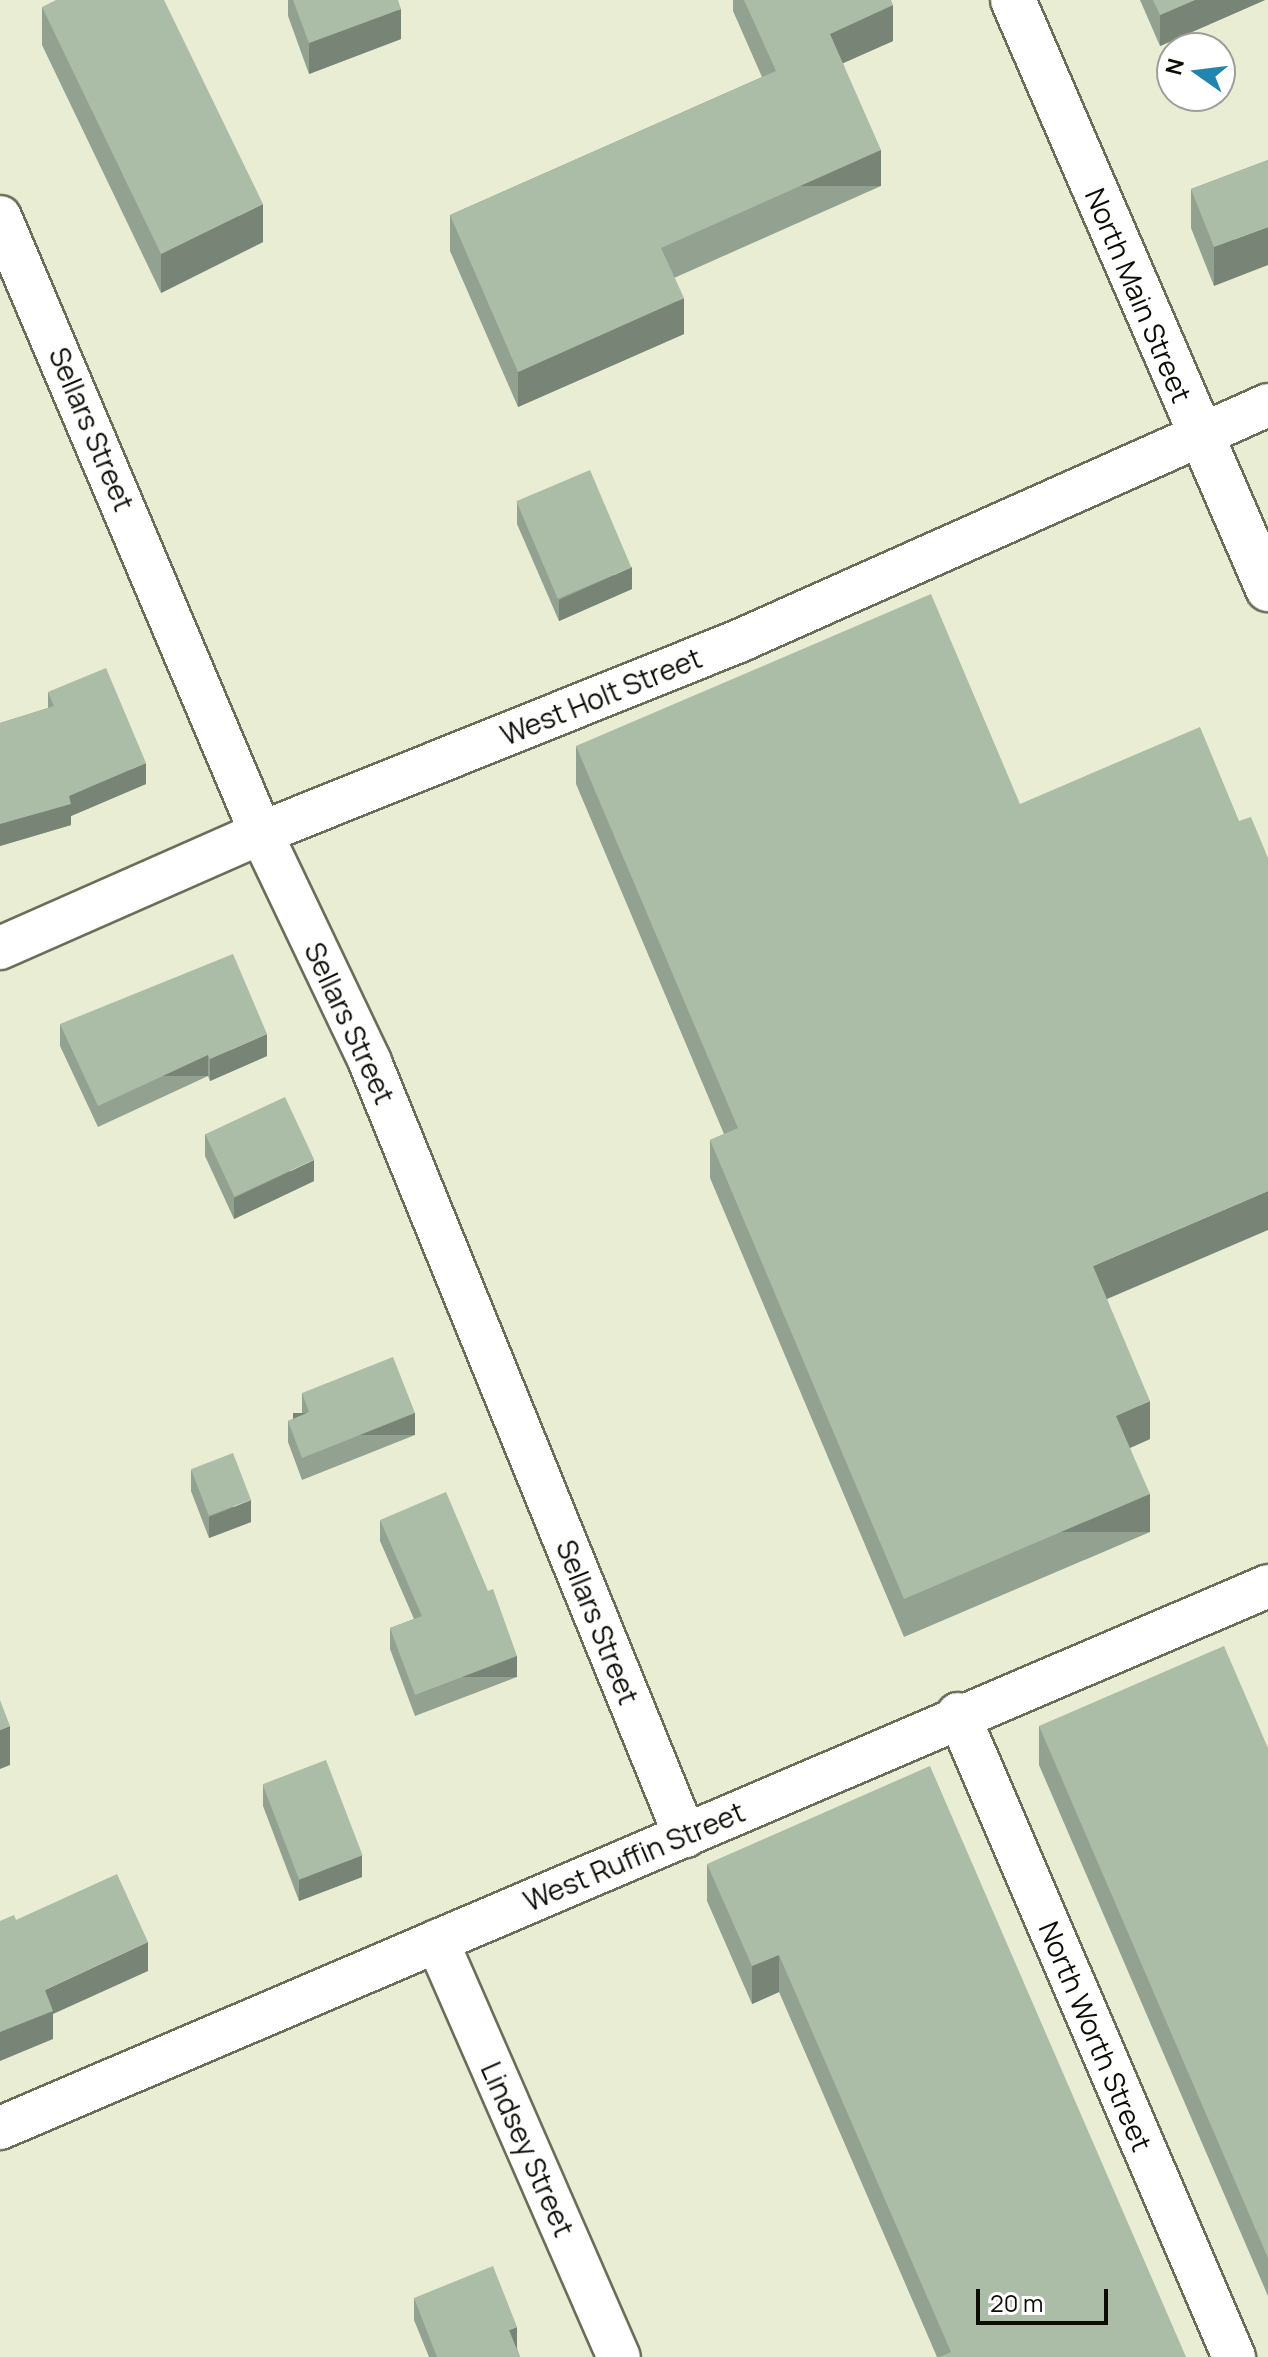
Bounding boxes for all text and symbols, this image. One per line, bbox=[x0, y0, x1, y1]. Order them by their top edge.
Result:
north arrow bbox=[1156, 32, 1236, 112]
text: N bbox=[1158, 55, 1191, 78]
street label: North Main Street bbox=[1079, 183, 1199, 407]
street label: Sellars Street bbox=[42, 342, 142, 516]
street label: West Holt Street bbox=[496, 640, 706, 752]
street label: Sellars Street bbox=[298, 937, 402, 1109]
street label: Sellars Street bbox=[550, 1535, 646, 1709]
street label: West Ruffin Street bbox=[519, 1794, 749, 1918]
street label: North Worth Street bbox=[1032, 1916, 1160, 2156]
street label: Lindsey Street bbox=[475, 2057, 581, 2241]
scale bar bbox=[980, 2273, 1112, 2323]
text: 20 m bbox=[990, 2286, 1043, 2319]

